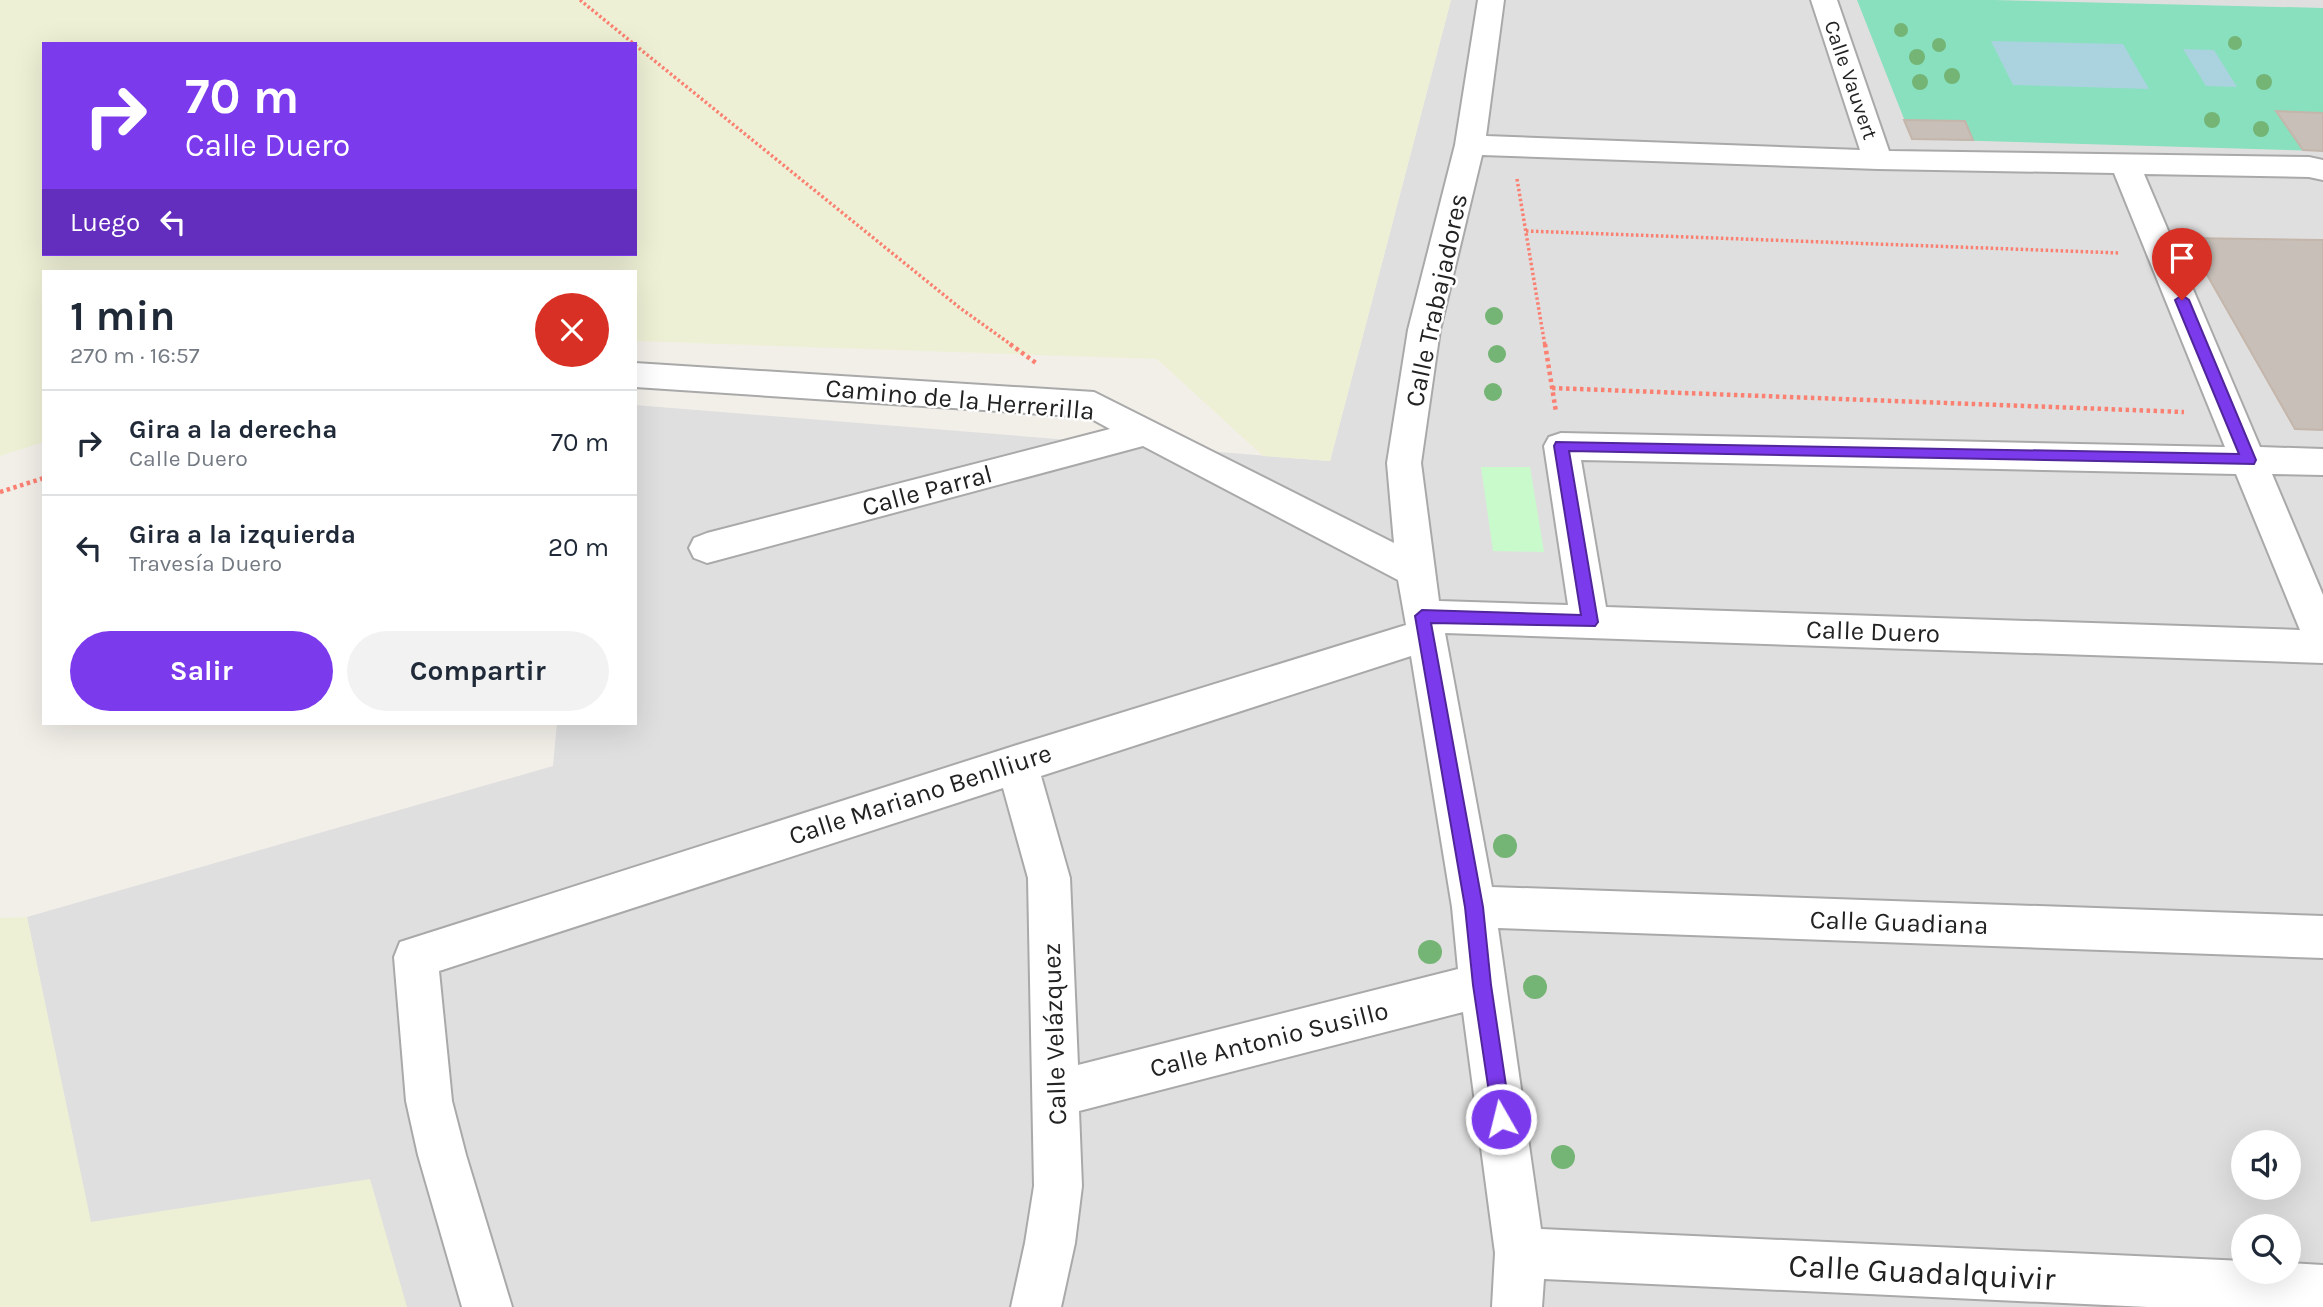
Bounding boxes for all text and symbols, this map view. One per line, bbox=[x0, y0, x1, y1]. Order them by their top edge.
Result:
street label: Calle Vauvert bbox=[1819, 17, 1883, 143]
text: 70 m bbox=[185, 68, 299, 125]
icon: right bbox=[70, 70, 161, 161]
text: Calle Duero bbox=[185, 127, 350, 164]
street label: Calle Trabajadores bbox=[1399, 191, 1474, 410]
icon: left bbox=[154, 203, 192, 241]
text: Luego bbox=[70, 207, 140, 238]
pin bbox=[2152, 228, 2212, 300]
icon: arrive bbox=[2163, 239, 2201, 277]
text: 1 min bbox=[70, 291, 175, 341]
button: close bbox=[535, 293, 609, 367]
text: 270 m · 16:57 bbox=[70, 342, 200, 369]
street label: Camino de la Herrerilla bbox=[824, 372, 1096, 427]
text: Gira a la derecha bbox=[129, 414, 338, 445]
icon: right bbox=[70, 424, 108, 462]
text: 70 m bbox=[551, 427, 609, 458]
text: Calle Duero bbox=[129, 445, 248, 472]
street label: Calle Parral bbox=[859, 458, 996, 523]
text: Gira a la izquierda bbox=[129, 519, 356, 550]
icon: left bbox=[70, 529, 108, 567]
text: 20 m bbox=[548, 532, 609, 563]
text: Travesía Duero bbox=[129, 550, 282, 577]
street label: Calle Duero bbox=[1805, 614, 1941, 649]
button: Salir bbox=[70, 631, 333, 711]
button: Compartir bbox=[347, 631, 609, 711]
street label: Calle Mariano Benlliure bbox=[785, 737, 1055, 852]
street label: Calle Guadiana bbox=[1809, 904, 1989, 941]
street label: Calle Velázquez bbox=[1036, 942, 1073, 1125]
street label: Calle Antonio Susillo bbox=[1147, 995, 1391, 1084]
position arrow bbox=[1464, 1082, 1538, 1156]
map controls bbox=[2231, 1130, 2301, 1284]
button: sound bbox=[2231, 1130, 2301, 1200]
button: search bbox=[2231, 1214, 2301, 1284]
street label: Calle Guadalquivir bbox=[1788, 1247, 2057, 1298]

